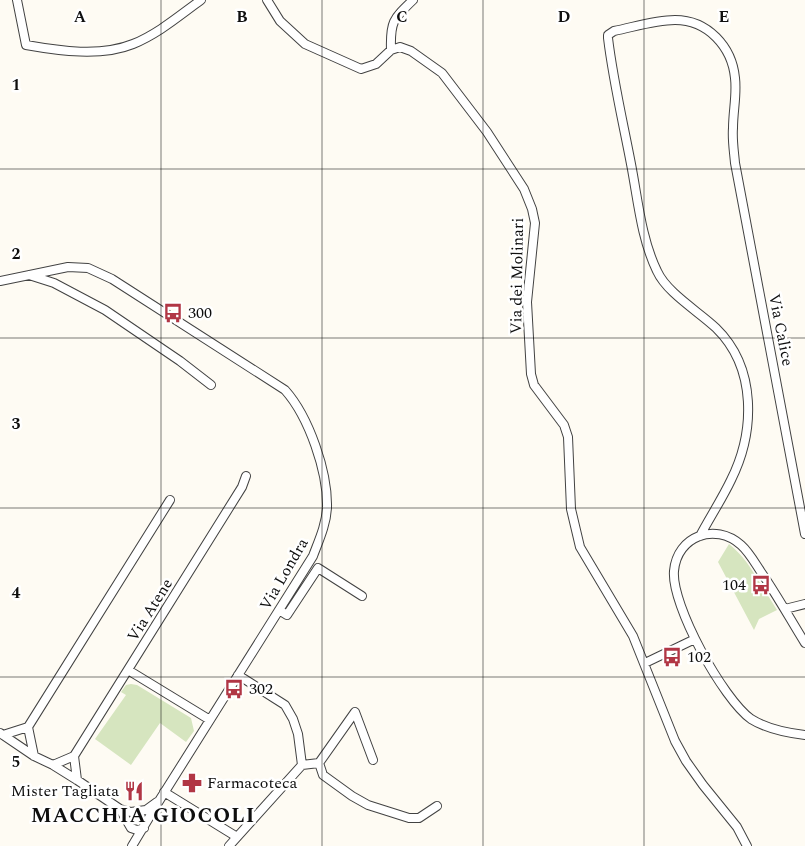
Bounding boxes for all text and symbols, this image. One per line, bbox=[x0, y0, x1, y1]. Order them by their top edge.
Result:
text: A bbox=[74, 5, 87, 29]
text: B bbox=[236, 5, 248, 29]
text: C bbox=[396, 5, 408, 29]
text: D bbox=[558, 5, 571, 29]
text: E bbox=[719, 5, 729, 29]
text: 1 bbox=[12, 73, 20, 97]
street label: Via dei Molinari bbox=[504, 218, 530, 334]
text: 2 bbox=[12, 242, 21, 266]
street label: Via Calice bbox=[762, 292, 800, 368]
place label: 300 bbox=[188, 301, 212, 325]
bus stop icon: 300 bbox=[162, 302, 184, 324]
text: 3 bbox=[12, 412, 21, 436]
street label: Via Londra bbox=[254, 533, 314, 615]
place label: 104 bbox=[722, 573, 746, 597]
street label: Via Atene bbox=[121, 574, 179, 646]
bus stop icon: 104 bbox=[750, 574, 772, 596]
text: 4 bbox=[12, 581, 21, 605]
place label: 102 bbox=[687, 645, 711, 669]
bus stop icon: 102 bbox=[661, 646, 683, 668]
place label: 302 bbox=[249, 677, 273, 701]
bus stop icon: 302 bbox=[223, 678, 245, 700]
text: 5 bbox=[12, 750, 20, 774]
place label: Farmacoteca bbox=[207, 771, 298, 795]
pharmacy icon: Farmacoteca bbox=[181, 772, 203, 794]
place label: Mister Tagliata bbox=[11, 779, 119, 803]
restaurant icon: Mister Tagliata bbox=[123, 780, 145, 802]
district label: MACCHIA GIOCOLI bbox=[31, 800, 255, 832]

